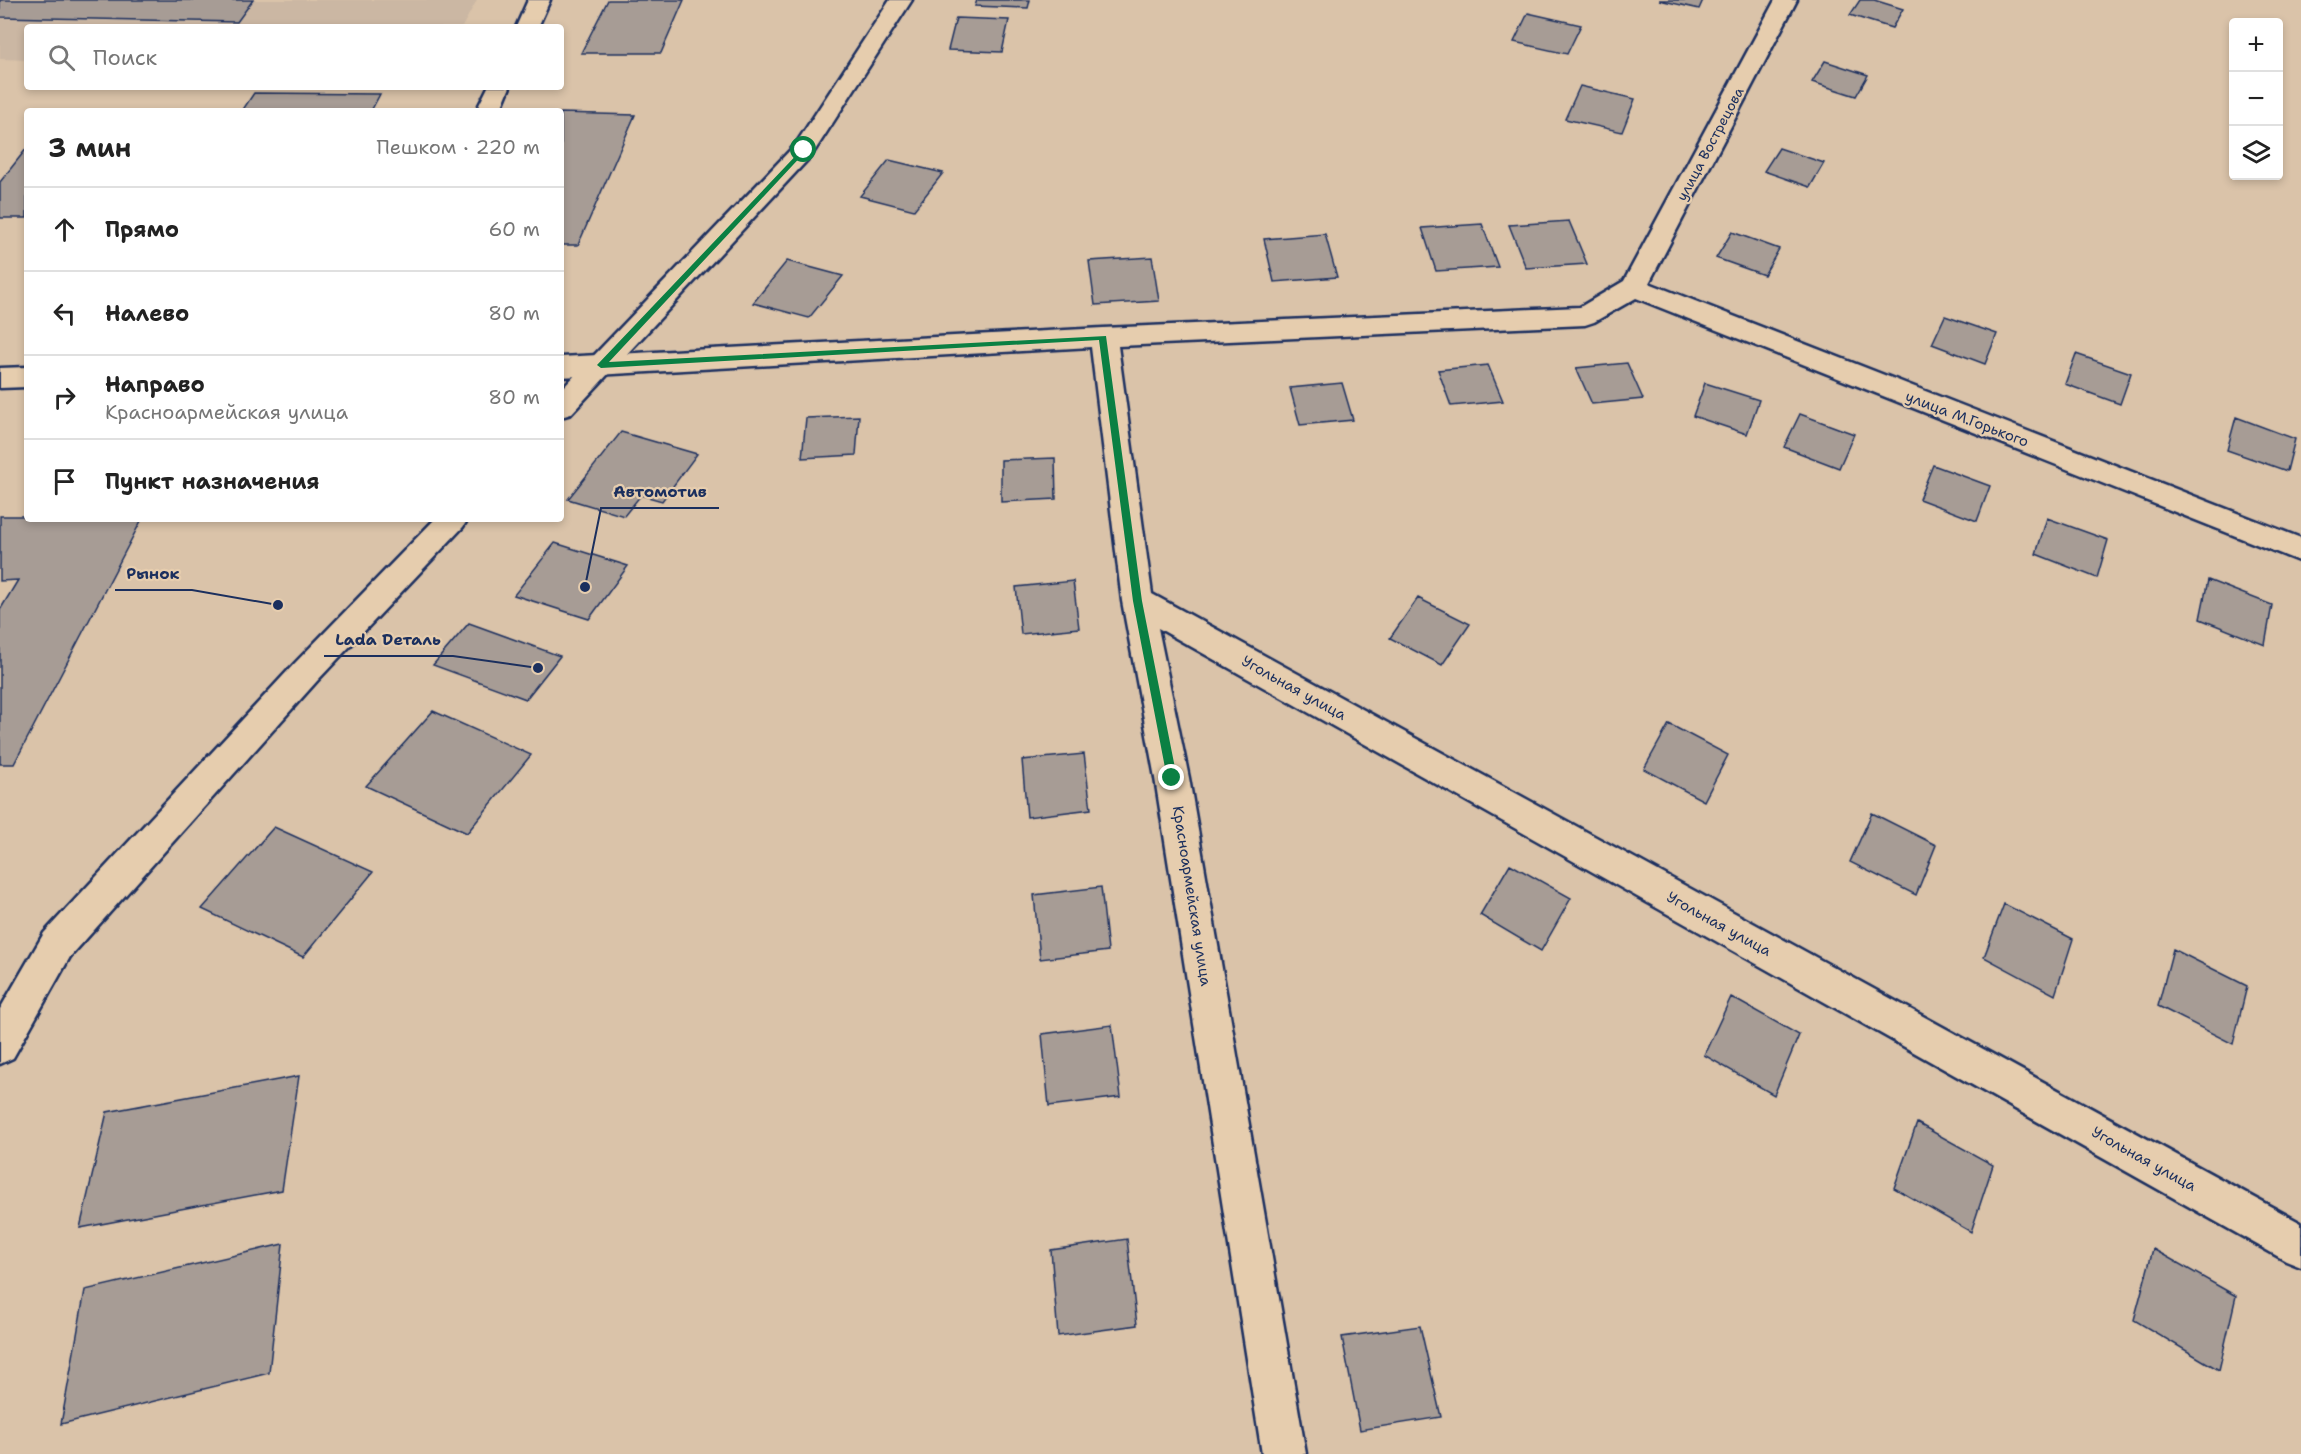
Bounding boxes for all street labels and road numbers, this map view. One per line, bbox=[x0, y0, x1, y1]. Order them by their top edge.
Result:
street label: улица Вострецова bbox=[1672, 84, 1748, 204]
street label: улица М.Горького bbox=[1902, 386, 2032, 452]
street label: Угольная улица bbox=[1238, 651, 1350, 725]
street label: Красноармейская улица bbox=[1168, 804, 1216, 988]
street label: Угольная улица bbox=[1663, 887, 1775, 961]
street label: Угольная улица bbox=[2088, 1122, 2200, 1196]

